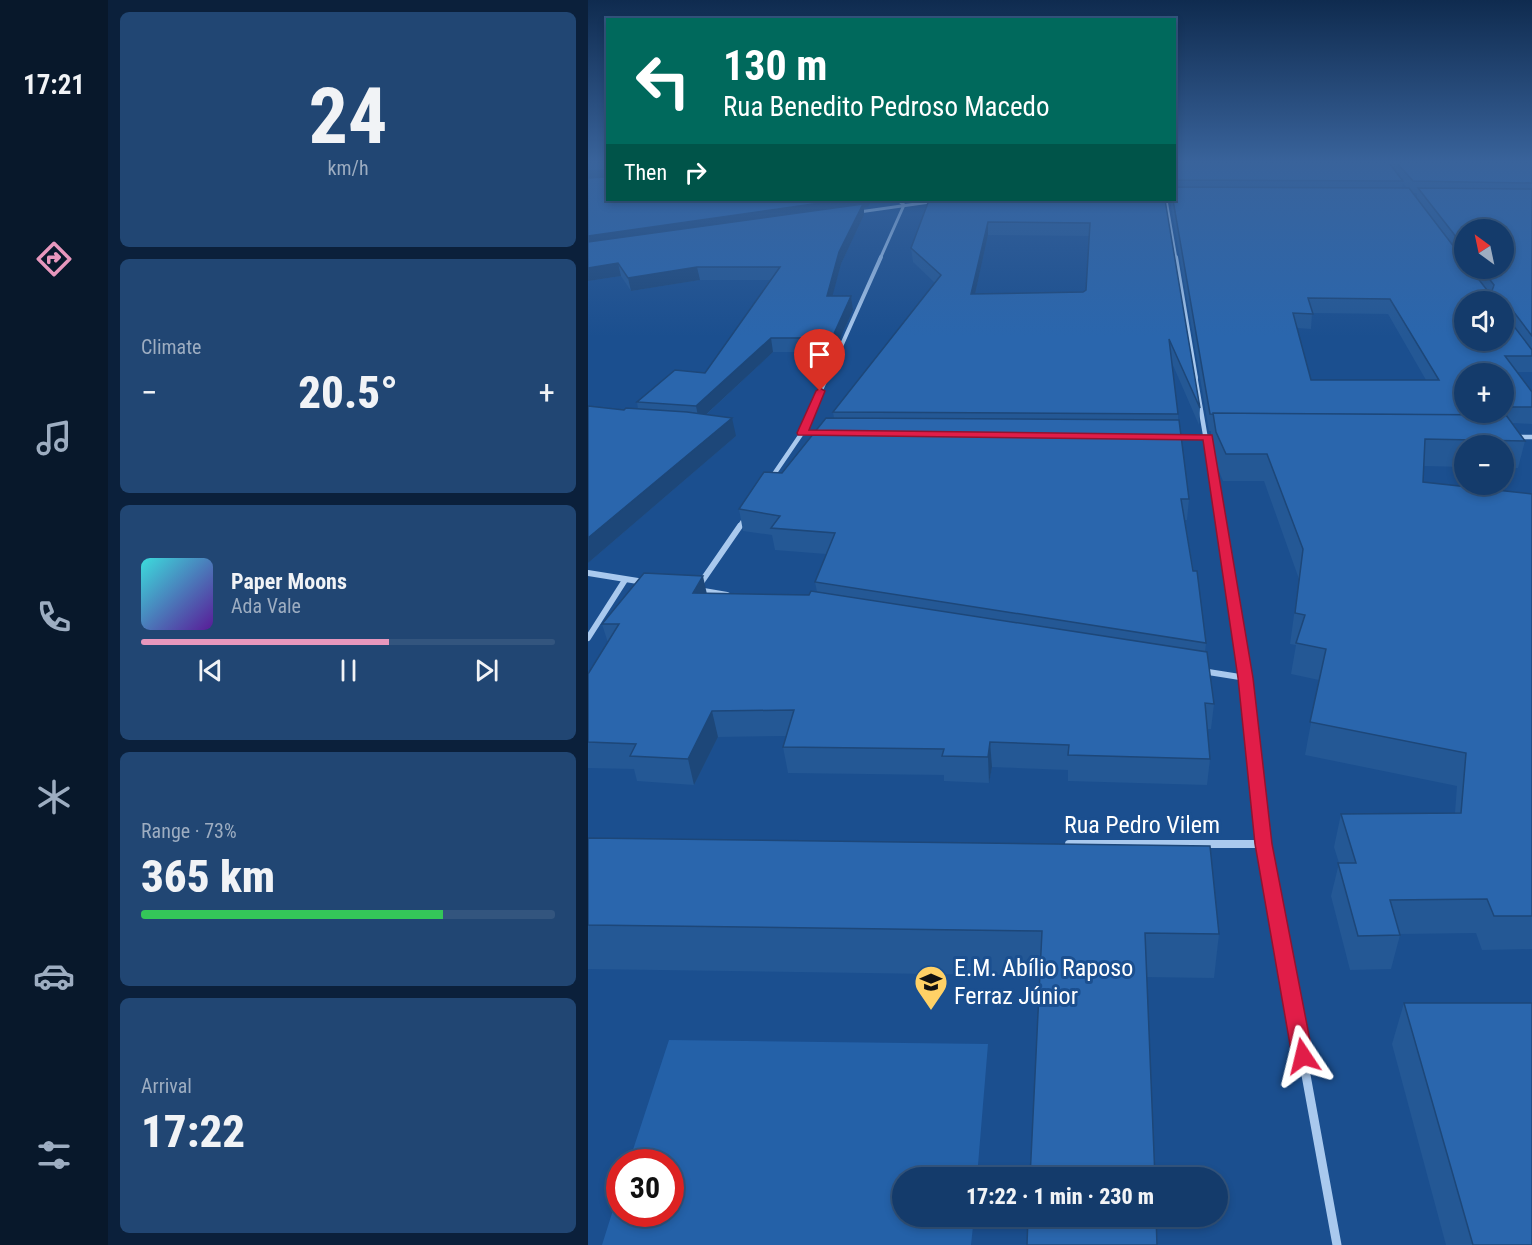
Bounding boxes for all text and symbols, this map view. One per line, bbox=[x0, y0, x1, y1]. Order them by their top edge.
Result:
text: 130 m bbox=[723, 41, 828, 90]
icon: left bbox=[624, 42, 702, 120]
text: 17:21 bbox=[23, 69, 85, 101]
text: 24 bbox=[309, 71, 387, 162]
text: Rua Benedito Pedroso Macedo bbox=[723, 91, 1050, 123]
text: km/h bbox=[327, 156, 369, 180]
icon: right bbox=[679, 156, 712, 189]
text: Then bbox=[624, 160, 667, 185]
north arrow bbox=[1454, 219, 1514, 279]
map controls bbox=[1454, 219, 1514, 495]
icon: directions bbox=[33, 238, 75, 280]
button: sound bbox=[1454, 291, 1514, 351]
pin bbox=[794, 329, 845, 391]
text: Climate bbox=[141, 335, 201, 359]
icon: arrive bbox=[803, 338, 836, 371]
button: + bbox=[1454, 363, 1514, 423]
text: 20.5° bbox=[298, 366, 398, 419]
text: − bbox=[141, 373, 158, 412]
text: + bbox=[539, 373, 555, 412]
icon: music bbox=[33, 417, 75, 459]
button: − bbox=[1454, 435, 1514, 495]
text: Paper Moons bbox=[231, 569, 347, 594]
text: Ada Vale bbox=[231, 594, 301, 618]
icon: phone bbox=[33, 596, 75, 638]
icon: previous bbox=[194, 654, 227, 687]
icon: pause bbox=[332, 654, 365, 687]
icon: next bbox=[470, 654, 503, 687]
icon: climate bbox=[33, 776, 75, 818]
street label: Rua Pedro Vilem bbox=[1064, 811, 1220, 839]
text: Range · 73% bbox=[141, 819, 237, 843]
text: 365 km bbox=[141, 850, 275, 903]
place label: E.M. Abílio Raposo Ferraz Júnior bbox=[954, 954, 1133, 1010]
icon: car bbox=[33, 955, 75, 997]
school or university icon: E.M. Abílio Raposo Ferraz Júnior bbox=[913, 964, 949, 1011]
position arrow bbox=[1271, 1024, 1335, 1088]
text: Arrival bbox=[141, 1074, 192, 1098]
text: 17:22 bbox=[141, 1105, 245, 1158]
icon: filters bbox=[33, 1134, 75, 1176]
speed limit sign: 30 bbox=[606, 1149, 684, 1227]
text: 17:22 · 1 min · 230 m bbox=[966, 1184, 1154, 1209]

